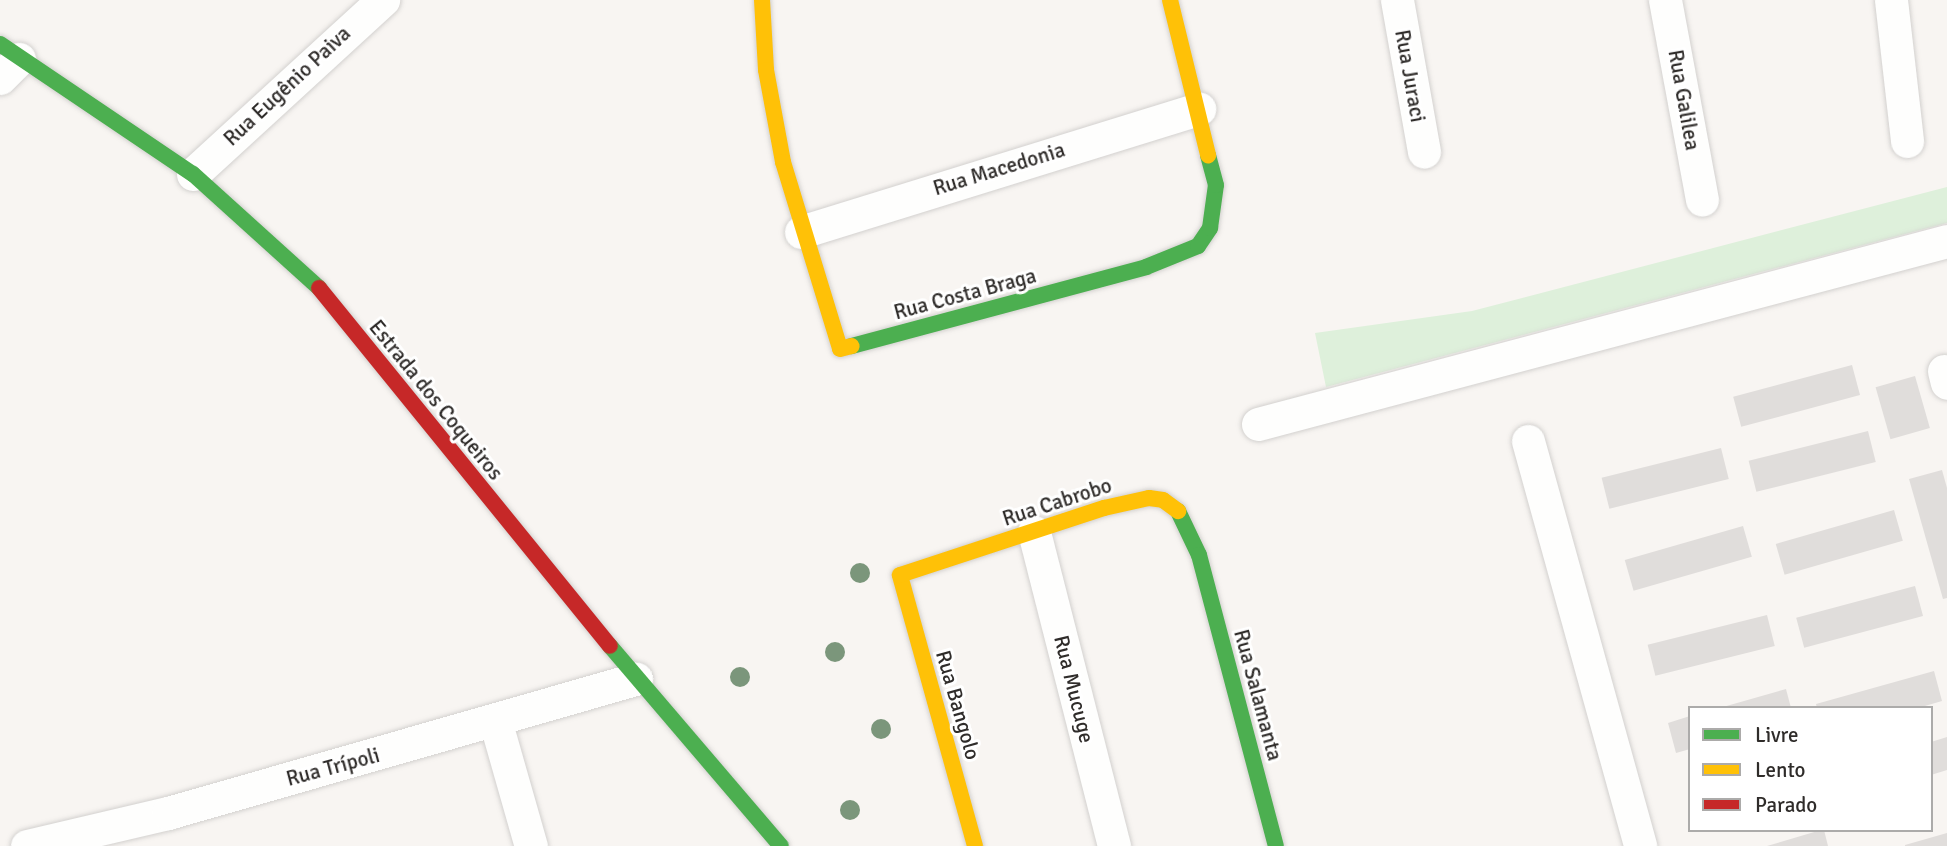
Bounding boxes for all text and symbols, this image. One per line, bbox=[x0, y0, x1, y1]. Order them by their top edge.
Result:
street label: Rua Eugênio Paiva bbox=[218, 21, 356, 151]
street label: Rua Juraci bbox=[1389, 28, 1431, 124]
street label: Rua Galilea bbox=[1663, 48, 1705, 152]
street label: Rua Macedonia bbox=[930, 137, 1068, 201]
street label: Rua Costa Braga bbox=[891, 263, 1039, 325]
street label: Estrada dos Coqueiros bbox=[364, 315, 508, 485]
street label: Rua Cabrobo bbox=[999, 472, 1115, 532]
street label: Rua Salamanta bbox=[1228, 627, 1288, 763]
street label: Rua Mucuge bbox=[1048, 632, 1100, 746]
street label: Rua Bangolo bbox=[930, 647, 986, 763]
legend bbox=[1688, 706, 1933, 832]
text: Livre bbox=[1755, 722, 1798, 748]
street label: Rua Trípoli bbox=[283, 742, 383, 792]
text: Lento bbox=[1755, 757, 1805, 783]
text: Parado bbox=[1755, 792, 1817, 818]

